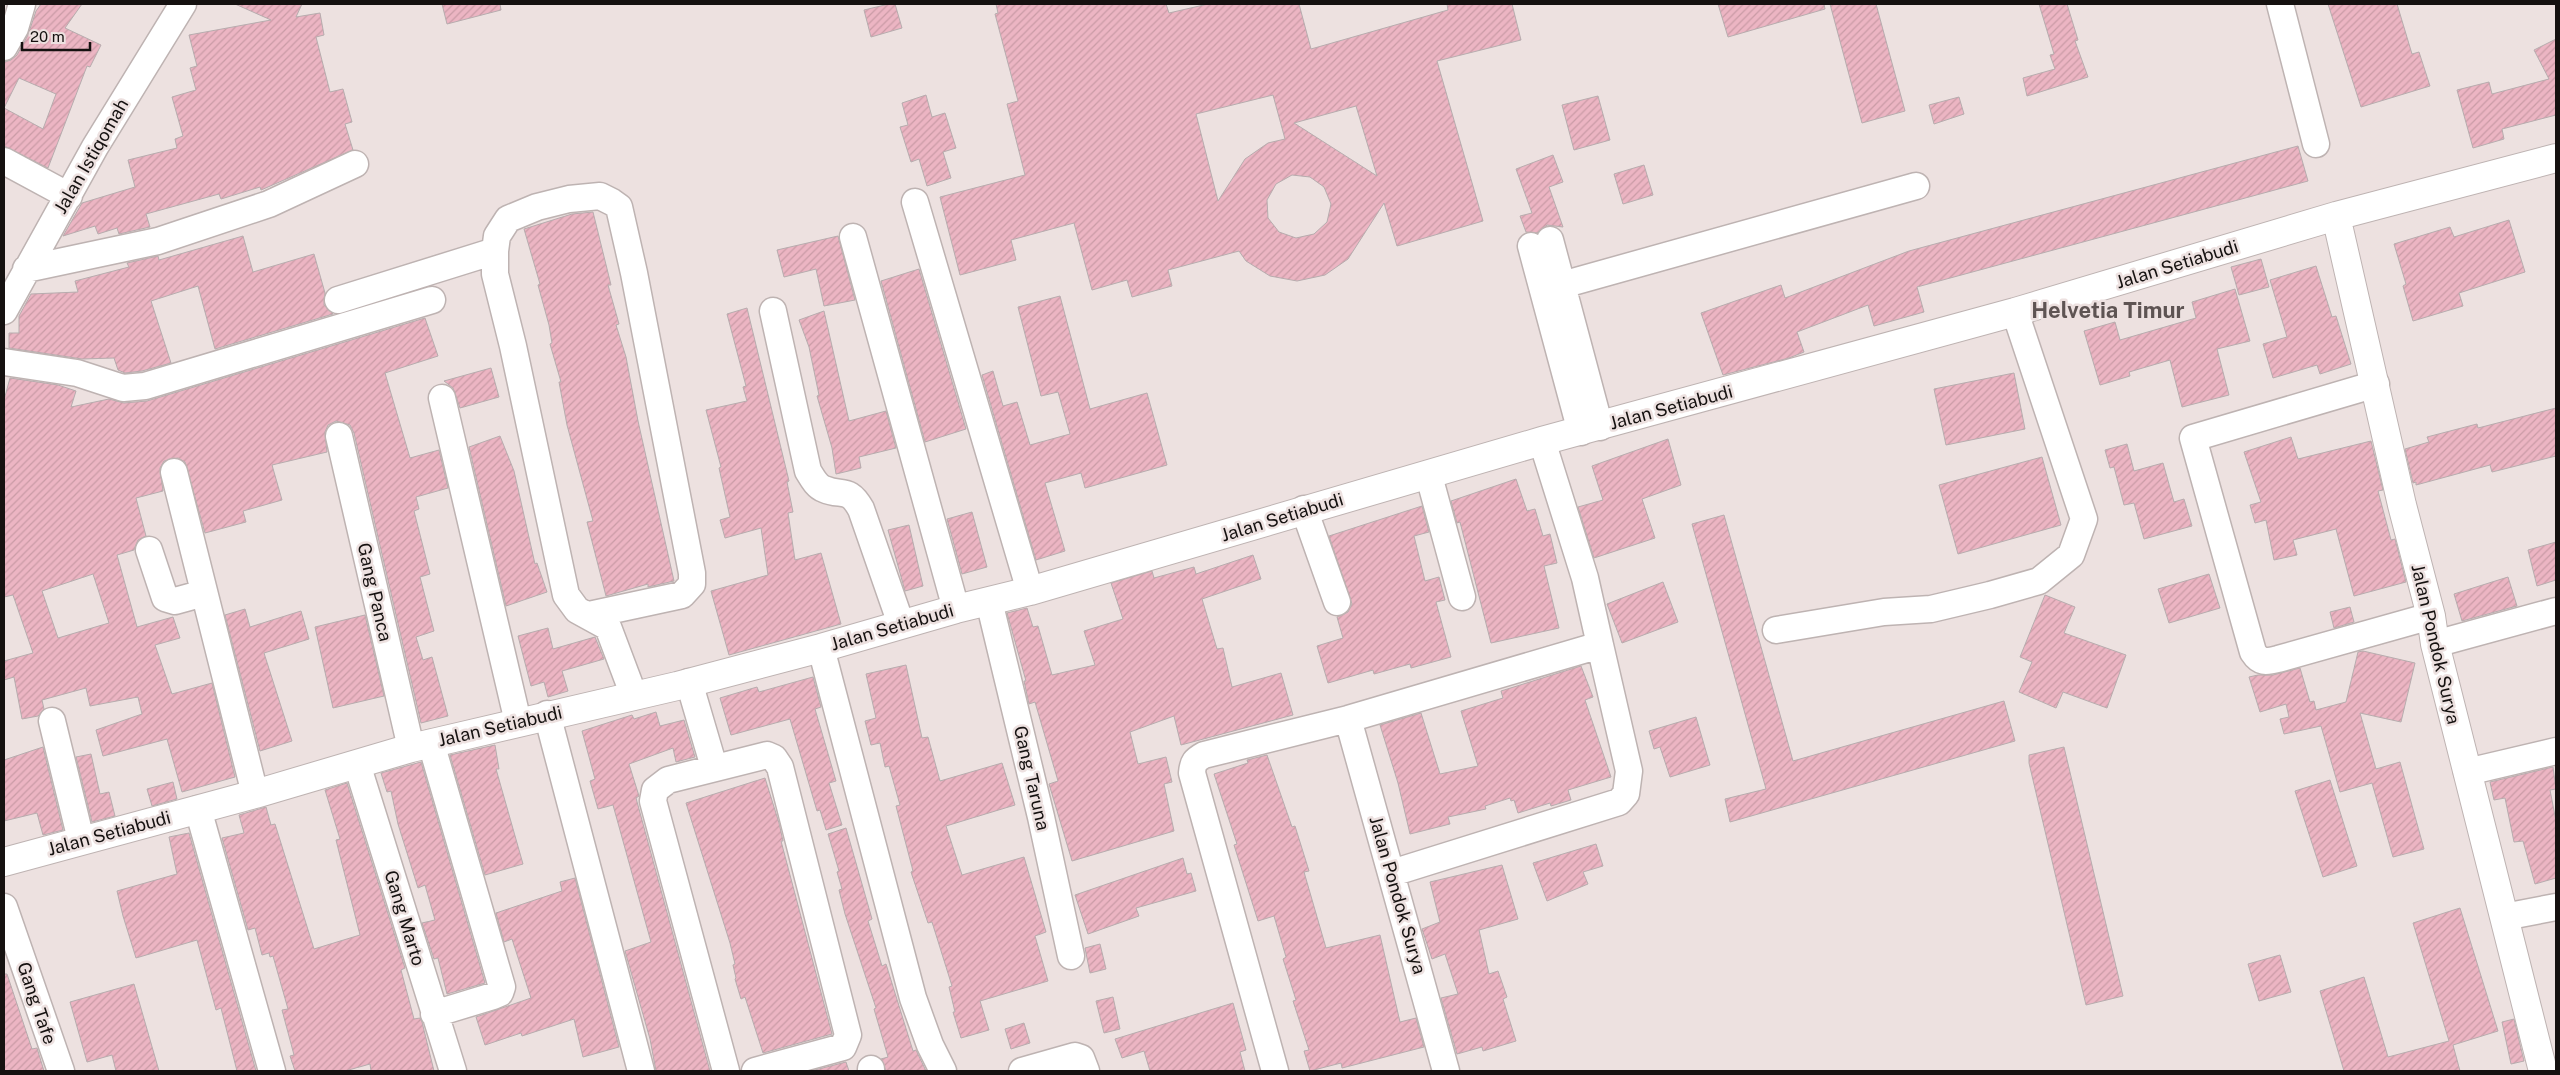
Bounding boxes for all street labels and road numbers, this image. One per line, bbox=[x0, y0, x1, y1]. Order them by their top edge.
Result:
street label: Jalan Istiqomah bbox=[50, 95, 132, 217]
street label: Jalan Setiabudi bbox=[2113, 235, 2241, 293]
street label: Jalan Setiabudi bbox=[1607, 380, 1735, 434]
street label: Jalan Setiabudi bbox=[1218, 488, 1346, 546]
street label: Gang Panca bbox=[353, 541, 397, 643]
street label: Jalan Pondok Surya bbox=[2407, 562, 2465, 726]
street label: Jalan Setiabudi bbox=[828, 599, 956, 655]
street label: Jalan Setiabudi bbox=[436, 702, 564, 750]
street label: Gang Taruna bbox=[1010, 724, 1054, 832]
street label: Jalan Setiabudi bbox=[45, 806, 173, 860]
street label: Jalan Pondok Surya bbox=[1365, 813, 1431, 977]
street label: Gang Marto bbox=[381, 868, 429, 968]
street label: Gang Tafe bbox=[13, 959, 61, 1047]

